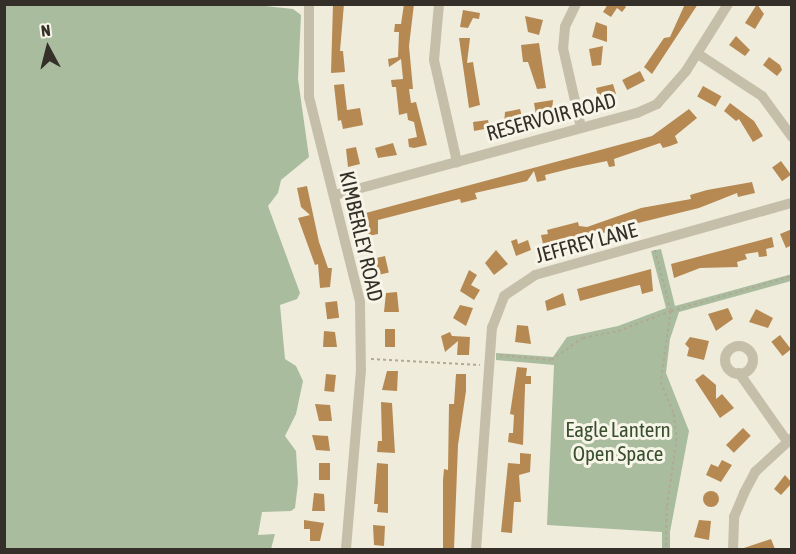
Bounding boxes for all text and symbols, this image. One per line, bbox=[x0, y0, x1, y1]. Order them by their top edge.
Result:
north arrow bbox=[18, 18, 78, 78]
text: N bbox=[40, 21, 52, 40]
street label: RESERVOIR ROAD bbox=[483, 87, 619, 145]
street label: KIMBERLEY ROAD bbox=[335, 168, 389, 304]
street label: JEFFREY LANE bbox=[533, 216, 639, 268]
park label: Eagle Lantern Open Space bbox=[565, 416, 671, 466]

